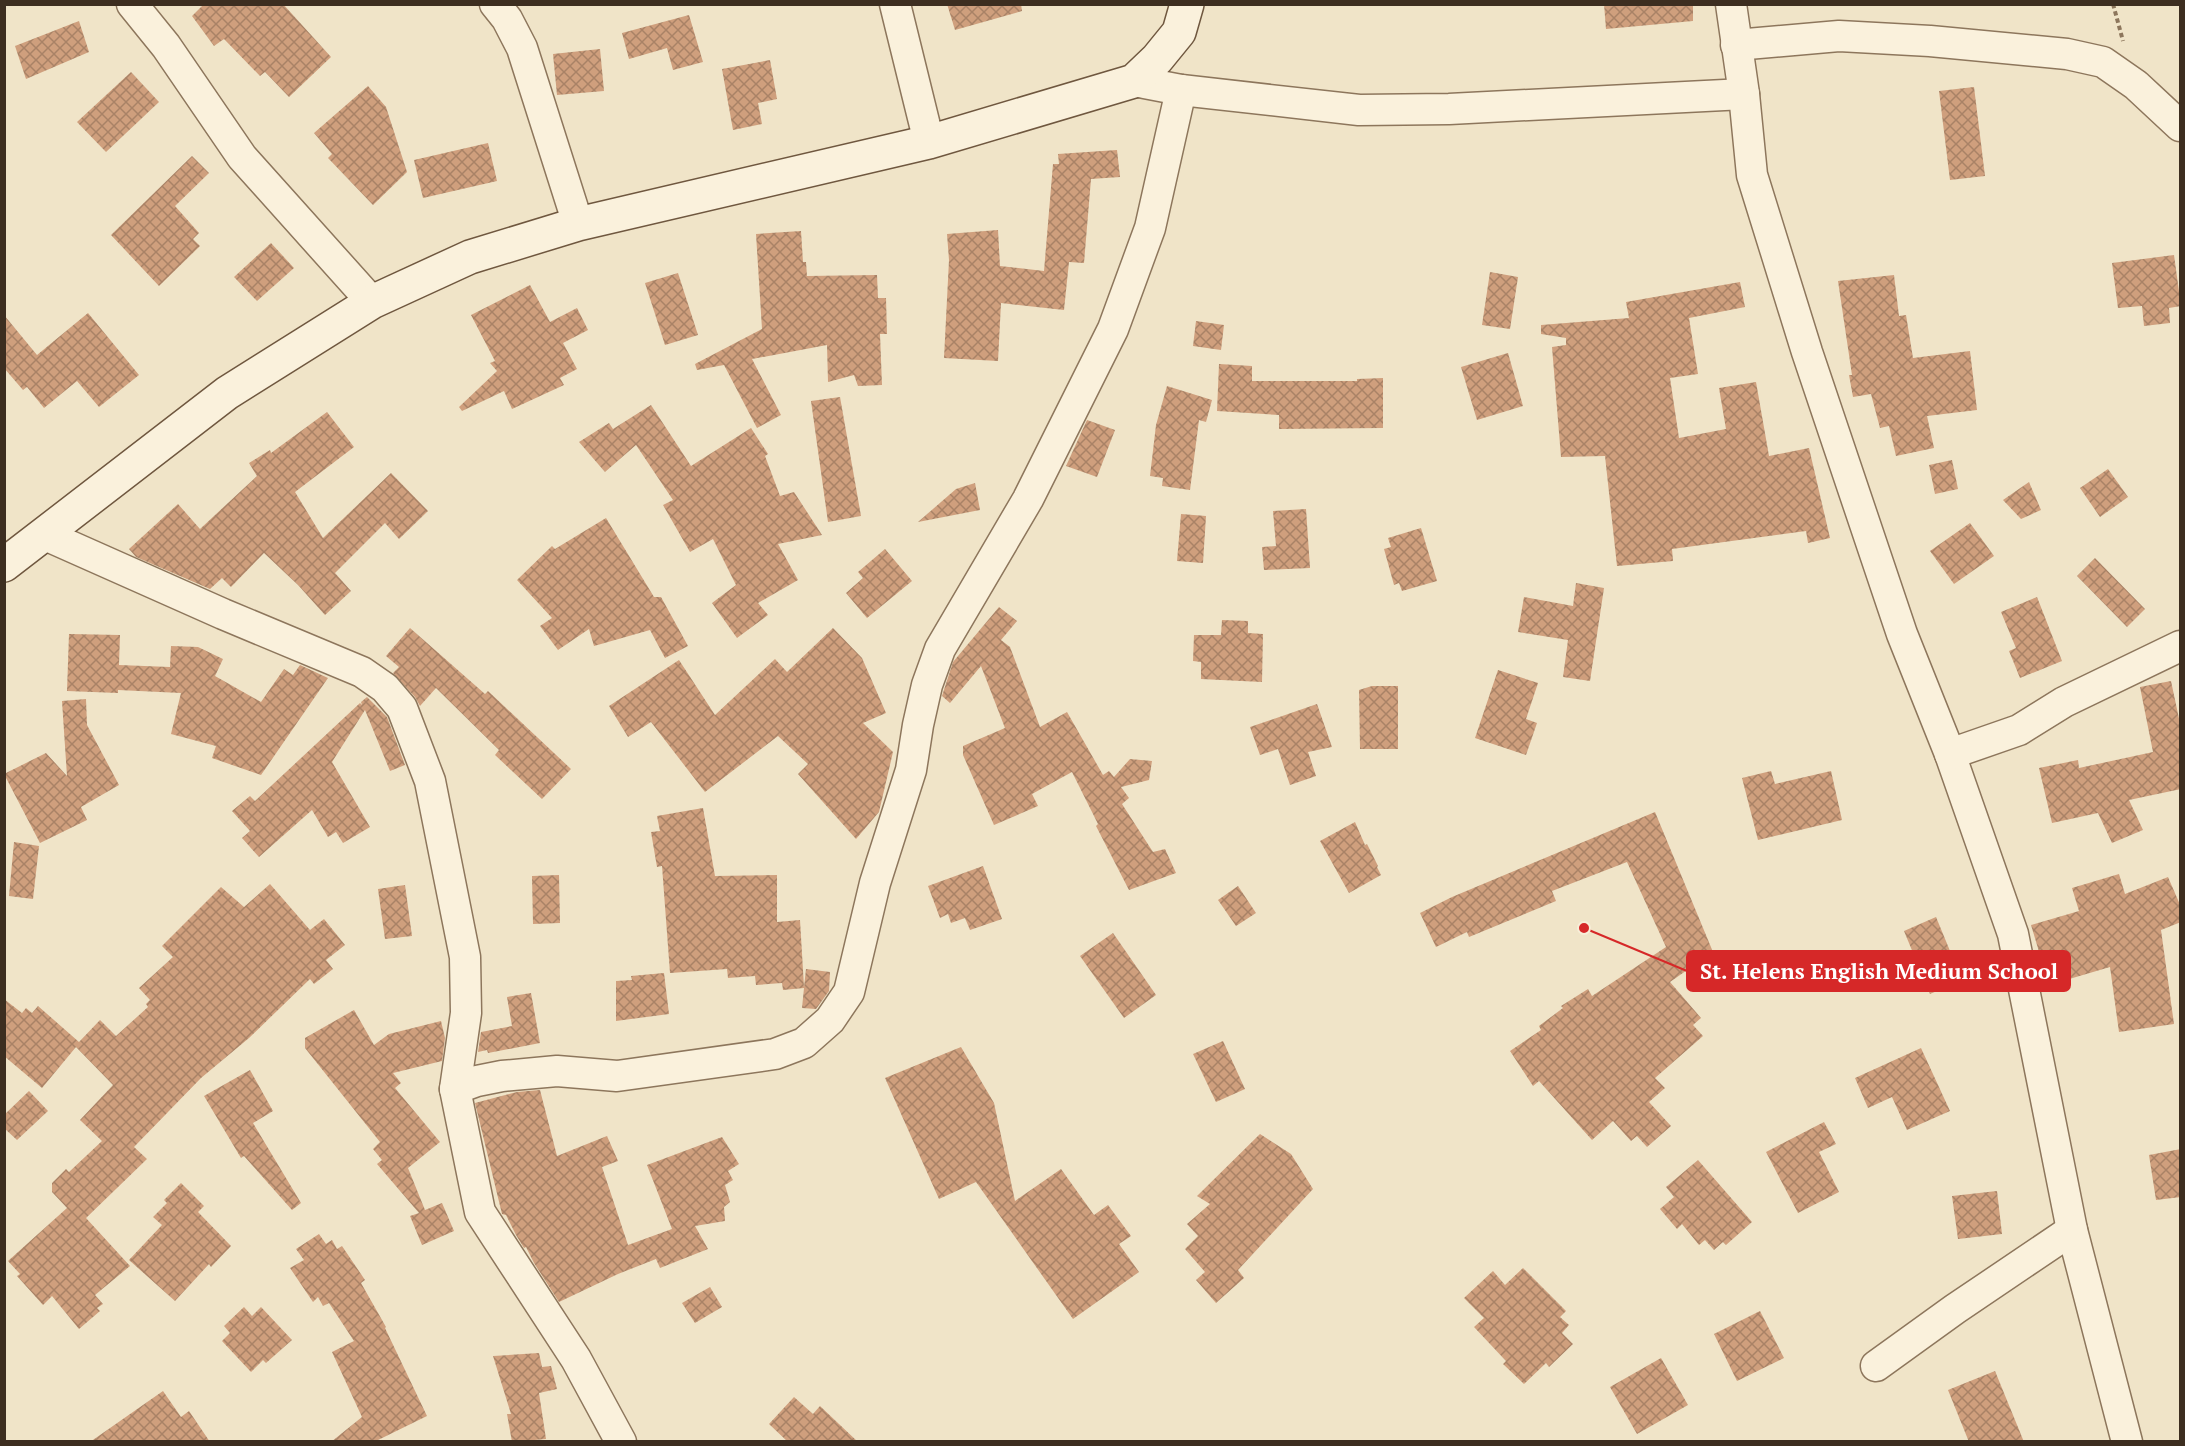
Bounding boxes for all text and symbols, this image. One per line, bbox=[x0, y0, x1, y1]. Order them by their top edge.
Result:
callout: St. Helens English Medium School bbox=[1687, 951, 2070, 991]
text: St. Helens English Medium School bbox=[1700, 956, 2058, 985]

